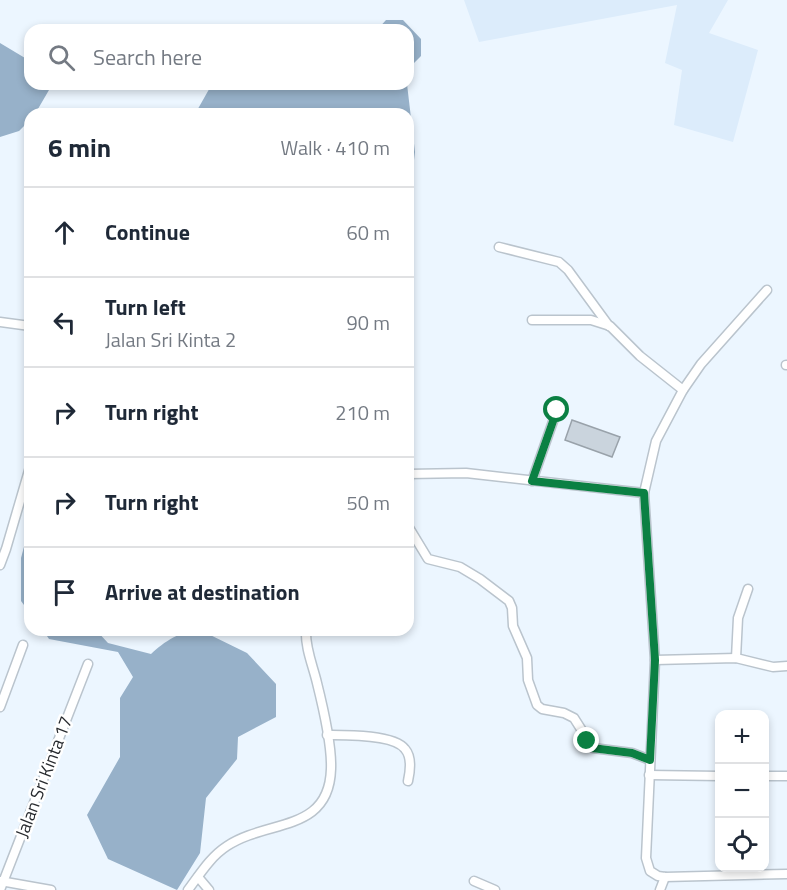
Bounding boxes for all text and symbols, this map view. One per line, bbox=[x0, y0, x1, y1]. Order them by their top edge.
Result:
search box bbox=[24, 24, 414, 90]
text: Search here bbox=[93, 40, 202, 74]
icon: search bbox=[45, 41, 78, 74]
text: 6 min bbox=[48, 128, 111, 167]
text: Walk · 410 m bbox=[281, 132, 390, 163]
text: Continue bbox=[105, 215, 190, 249]
icon: ahead bbox=[48, 216, 81, 249]
text: 60 m bbox=[346, 217, 390, 248]
text: Turn left bbox=[105, 290, 186, 324]
icon: left bbox=[48, 306, 81, 339]
text: 90 m bbox=[346, 307, 390, 338]
text: Jalan Sri Kinta 2 bbox=[105, 324, 236, 355]
text: Turn right bbox=[105, 395, 199, 429]
icon: right bbox=[48, 396, 81, 429]
route start bbox=[543, 396, 569, 422]
text: 210 m bbox=[335, 397, 390, 428]
text: Turn right bbox=[105, 485, 199, 519]
icon: right bbox=[48, 486, 81, 519]
text: 50 m bbox=[346, 487, 390, 518]
text: Arrive at destination bbox=[105, 575, 300, 609]
icon: arrive bbox=[48, 576, 81, 609]
map controls bbox=[715, 710, 769, 872]
button: + bbox=[715, 710, 769, 764]
street label: Jalan Sri Kinta 17 bbox=[8, 712, 79, 841]
route end bbox=[573, 727, 599, 753]
button: − bbox=[715, 764, 769, 818]
button: locate bbox=[715, 818, 769, 872]

